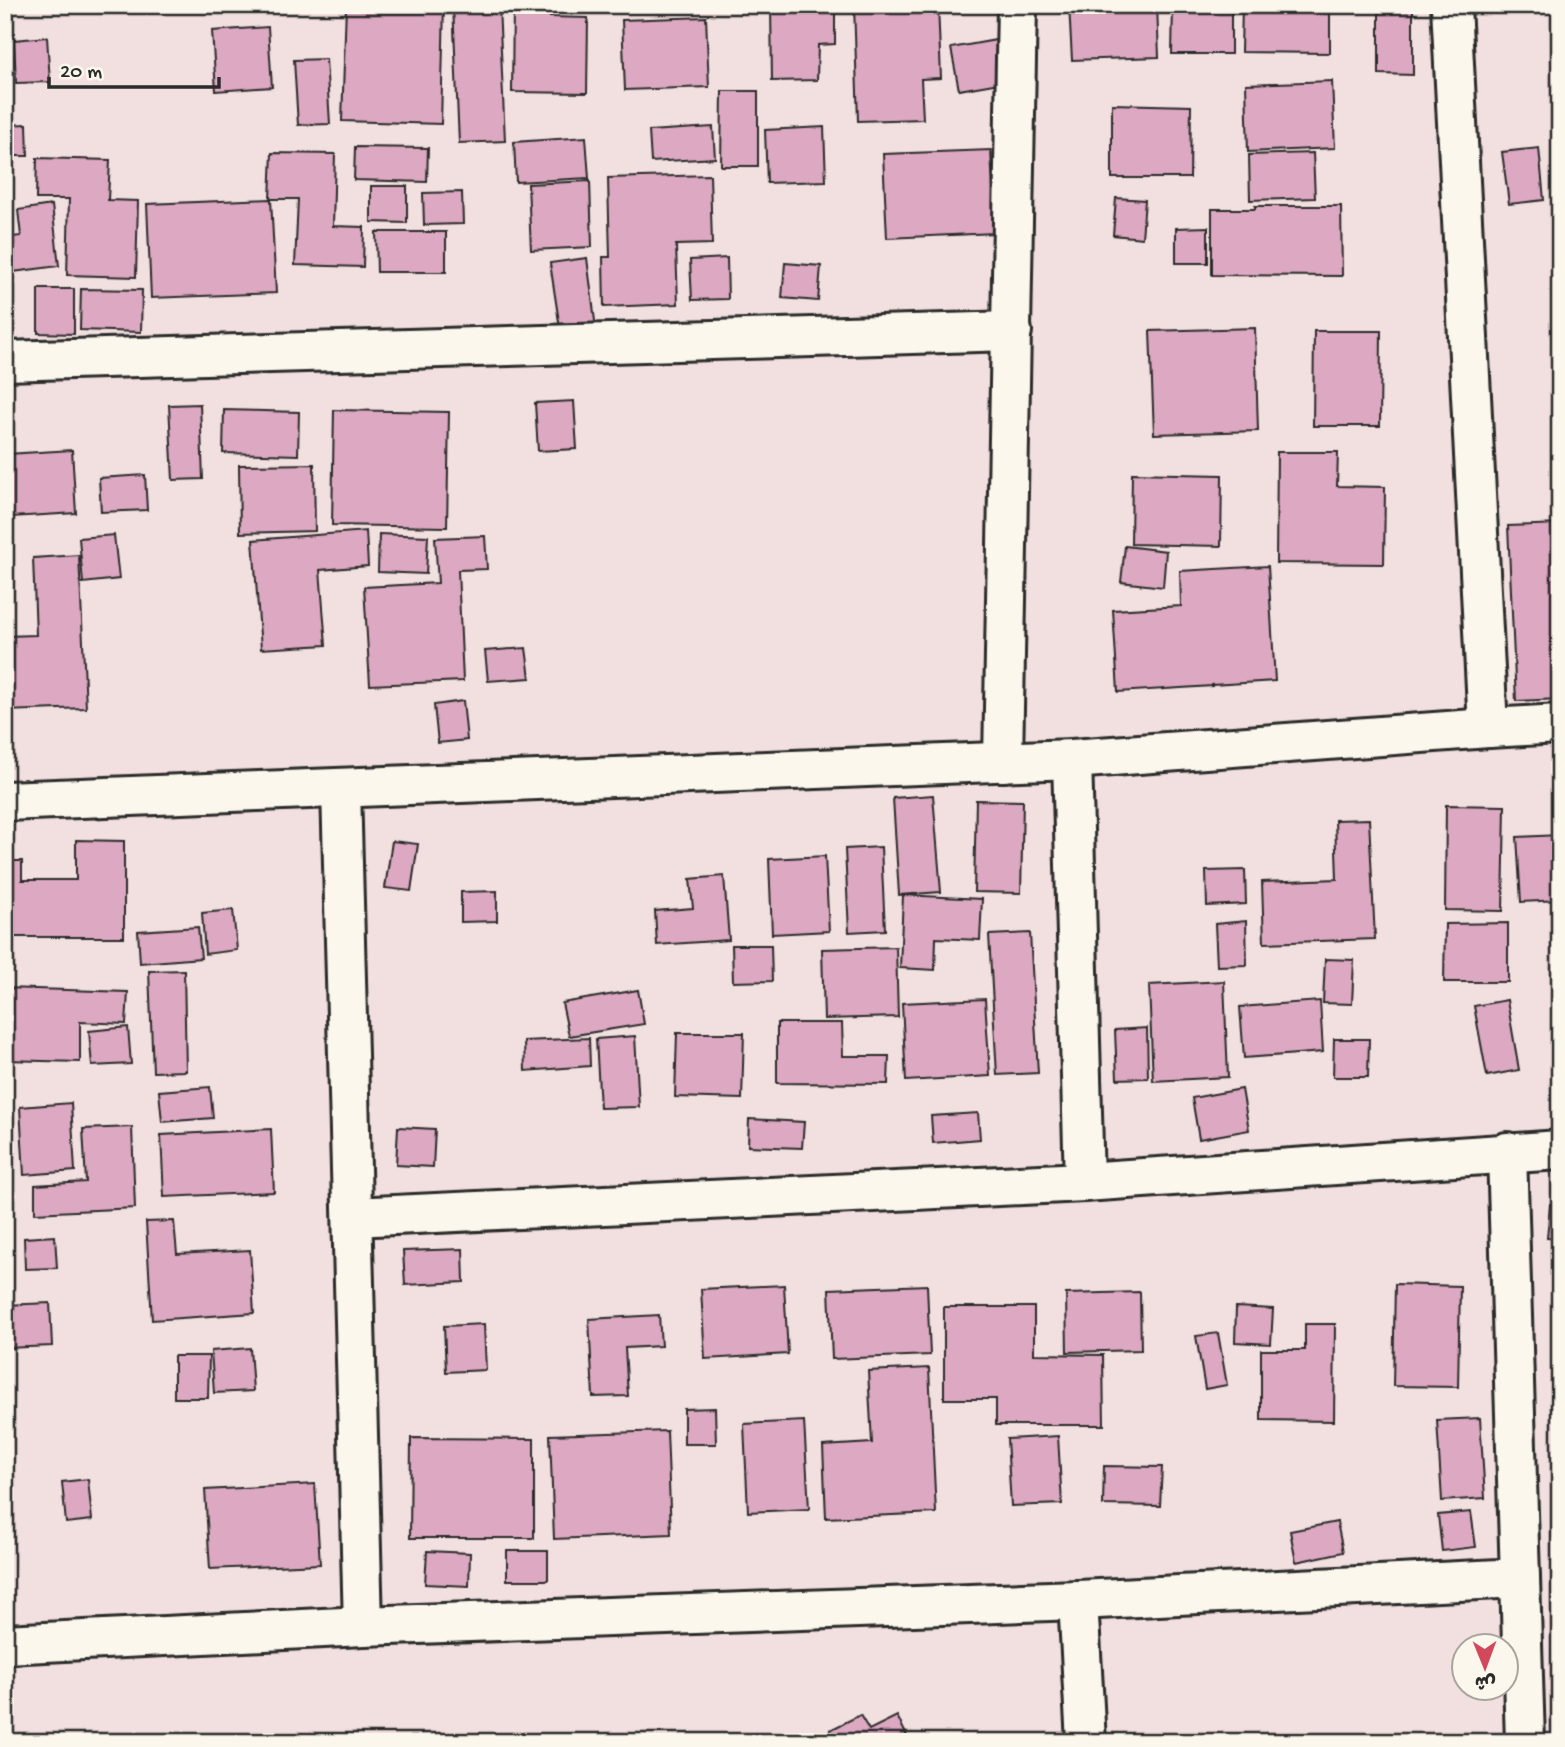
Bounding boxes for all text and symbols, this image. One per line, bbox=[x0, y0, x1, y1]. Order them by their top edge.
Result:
scale bar bbox=[49, 46, 219, 90]
text: 20 m bbox=[60, 61, 102, 86]
north arrow bbox=[1450, 1632, 1520, 1702]
text: ش bbox=[1474, 1669, 1496, 1692]

